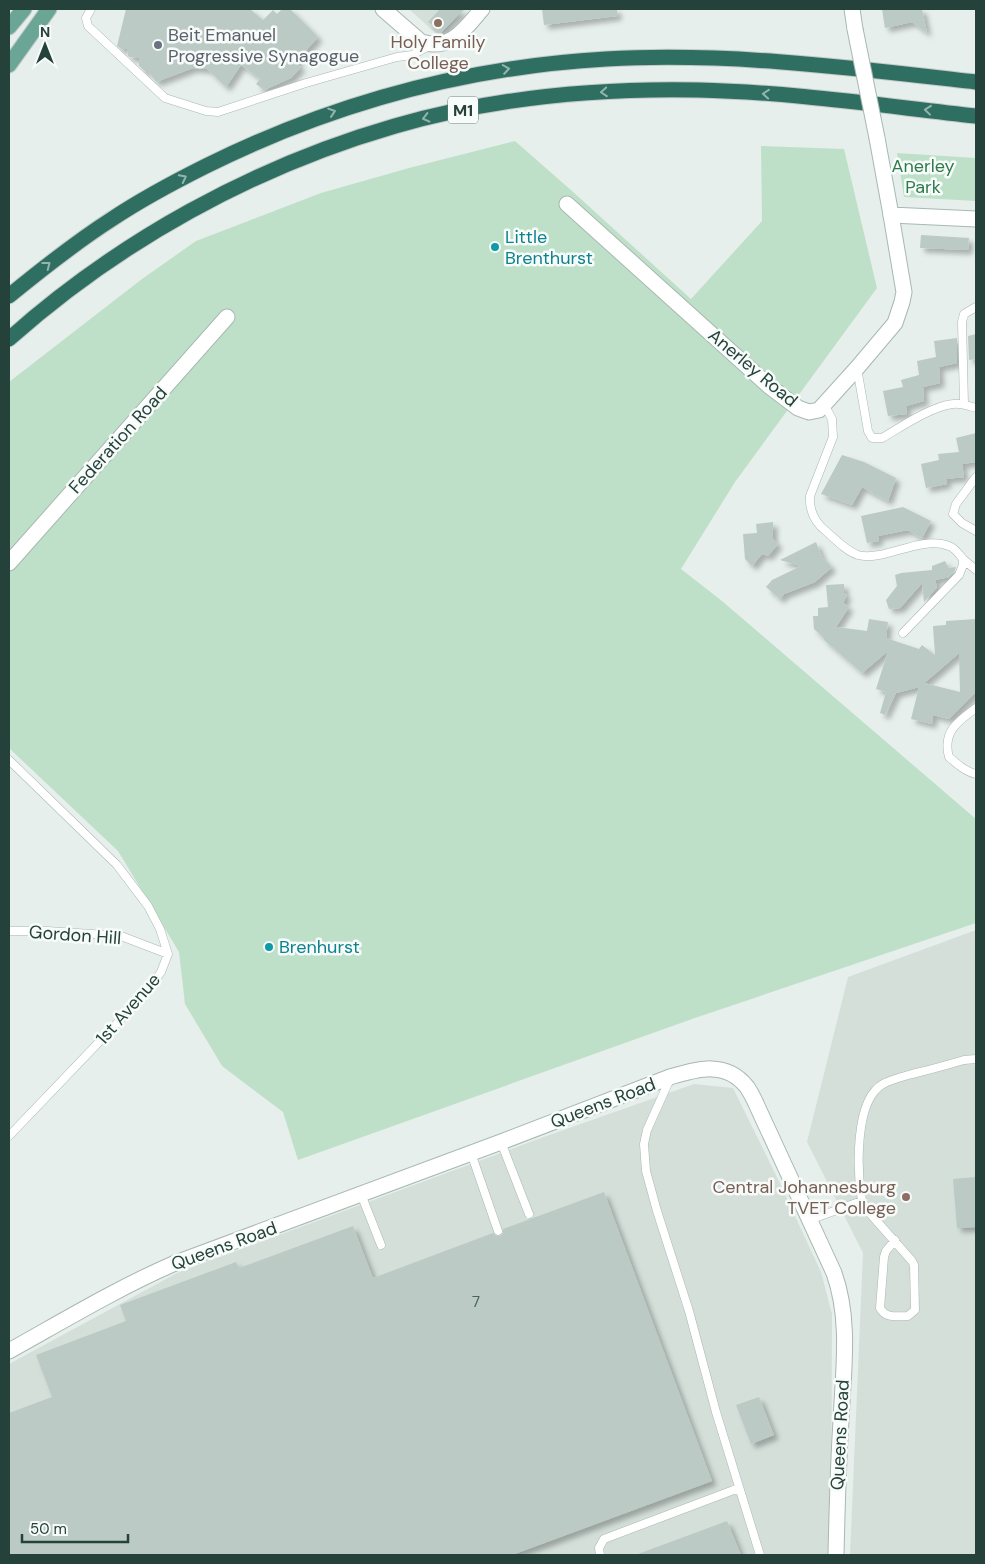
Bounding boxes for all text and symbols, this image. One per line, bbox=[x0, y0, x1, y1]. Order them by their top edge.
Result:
marker: Holy Family College bbox=[432, 17, 444, 29]
north arrow bbox=[20, 20, 70, 70]
text: N bbox=[40, 23, 50, 41]
place label: Beit Emanuel Progressive Synagogue bbox=[168, 23, 359, 68]
place label: Holy Family College bbox=[391, 30, 485, 75]
marker: Beit Emanuel Progressive Synagogue bbox=[152, 39, 164, 51]
one-way arrow bbox=[502, 64, 511, 74]
one-way arrow bbox=[599, 87, 607, 98]
one-way arrow bbox=[762, 89, 770, 100]
road number: M1 bbox=[448, 96, 478, 124]
one-way arrow bbox=[923, 105, 931, 116]
one-way arrow bbox=[327, 108, 336, 118]
one-way arrow bbox=[421, 112, 430, 123]
park label: Anerley Park bbox=[891, 154, 955, 199]
one-way arrow bbox=[178, 174, 187, 184]
place label: Little Brenthurst bbox=[505, 225, 593, 270]
marker: Little Brenthurst bbox=[489, 241, 501, 253]
one-way arrow bbox=[41, 263, 50, 271]
street label: Anerley Road bbox=[703, 324, 803, 412]
street label: Federation Road bbox=[63, 381, 173, 499]
street label: Gordon Hill bbox=[28, 920, 122, 950]
place label: Brenhurst bbox=[279, 935, 360, 959]
marker: Brenhurst bbox=[263, 941, 275, 953]
street label: 1st Avenue bbox=[90, 968, 166, 1050]
street label: Queens Road bbox=[547, 1072, 659, 1134]
place label: Central Johannesburg TVET College bbox=[712, 1175, 896, 1220]
marker: Central Johannesburg TVET College bbox=[900, 1191, 912, 1203]
street label: Queens Road bbox=[168, 1216, 280, 1276]
house number: 7 bbox=[472, 1292, 480, 1312]
street label: Queens Road bbox=[825, 1379, 855, 1491]
scale bar bbox=[22, 1512, 129, 1544]
text: 50 m bbox=[30, 1519, 67, 1539]

